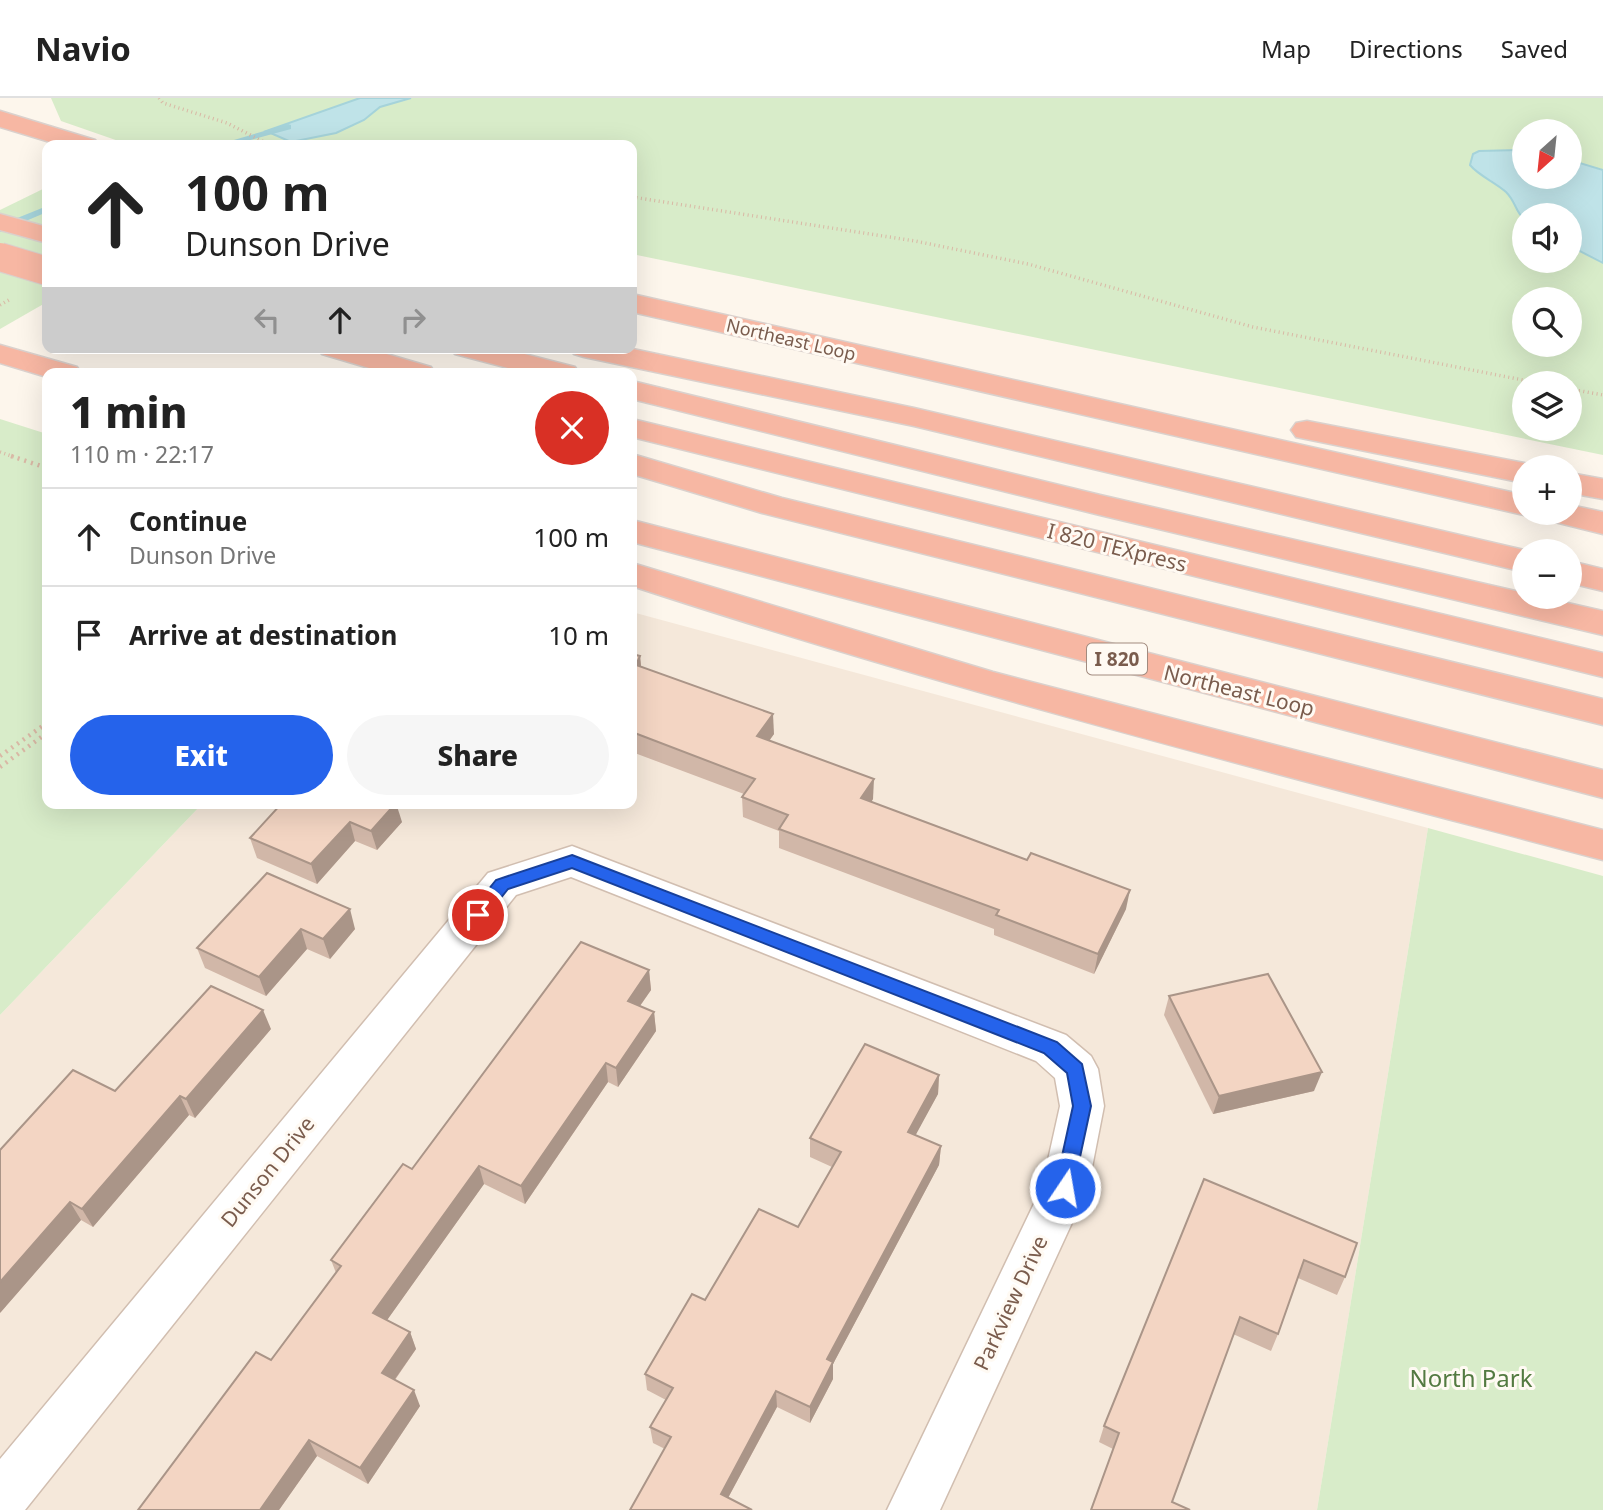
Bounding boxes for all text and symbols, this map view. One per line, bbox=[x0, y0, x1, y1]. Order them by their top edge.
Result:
text: Navio bbox=[35, 26, 131, 71]
text: Map bbox=[1261, 32, 1311, 65]
text: Directions bbox=[1349, 32, 1463, 65]
text: Saved bbox=[1501, 32, 1568, 65]
north arrow bbox=[1512, 119, 1582, 189]
map controls bbox=[1512, 119, 1582, 609]
text: 100 m bbox=[185, 159, 330, 225]
icon: ahead bbox=[70, 168, 161, 259]
button: sound bbox=[1512, 203, 1582, 273]
text: Dunson Drive bbox=[185, 222, 390, 265]
button: search bbox=[1512, 287, 1582, 357]
icon: left bbox=[248, 301, 286, 339]
icon: ahead bbox=[321, 301, 359, 339]
icon: right bbox=[394, 301, 432, 339]
street label: Northeast Loop bbox=[724, 312, 858, 366]
button: layers bbox=[1512, 371, 1582, 441]
text: 1 min bbox=[70, 383, 187, 440]
button: close bbox=[535, 391, 609, 465]
text: 110 m · 22:17 bbox=[70, 438, 214, 470]
button: + bbox=[1512, 455, 1582, 525]
text: Continue bbox=[129, 503, 247, 539]
street label: I 820 TEXpress bbox=[1045, 516, 1190, 578]
icon: ahead bbox=[70, 518, 108, 556]
text: 100 m bbox=[533, 519, 609, 555]
text: Dunson Drive bbox=[129, 539, 276, 571]
button: − bbox=[1512, 539, 1582, 609]
icon: arrive bbox=[70, 616, 108, 654]
text: Arrive at destination bbox=[129, 617, 398, 653]
text: 10 m bbox=[548, 617, 609, 653]
road number: I 820 bbox=[1087, 644, 1147, 674]
street label: Northeast Loop bbox=[1161, 658, 1317, 722]
button: Exit bbox=[70, 715, 333, 795]
button: Share bbox=[347, 715, 609, 795]
pin bbox=[448, 885, 508, 945]
icon: arrive bbox=[459, 896, 497, 934]
street label: Dunson Drive bbox=[214, 1110, 320, 1232]
position arrow bbox=[1028, 1151, 1102, 1225]
street label: Parkview Drive bbox=[967, 1231, 1054, 1375]
park label: North Park bbox=[1409, 1361, 1533, 1394]

